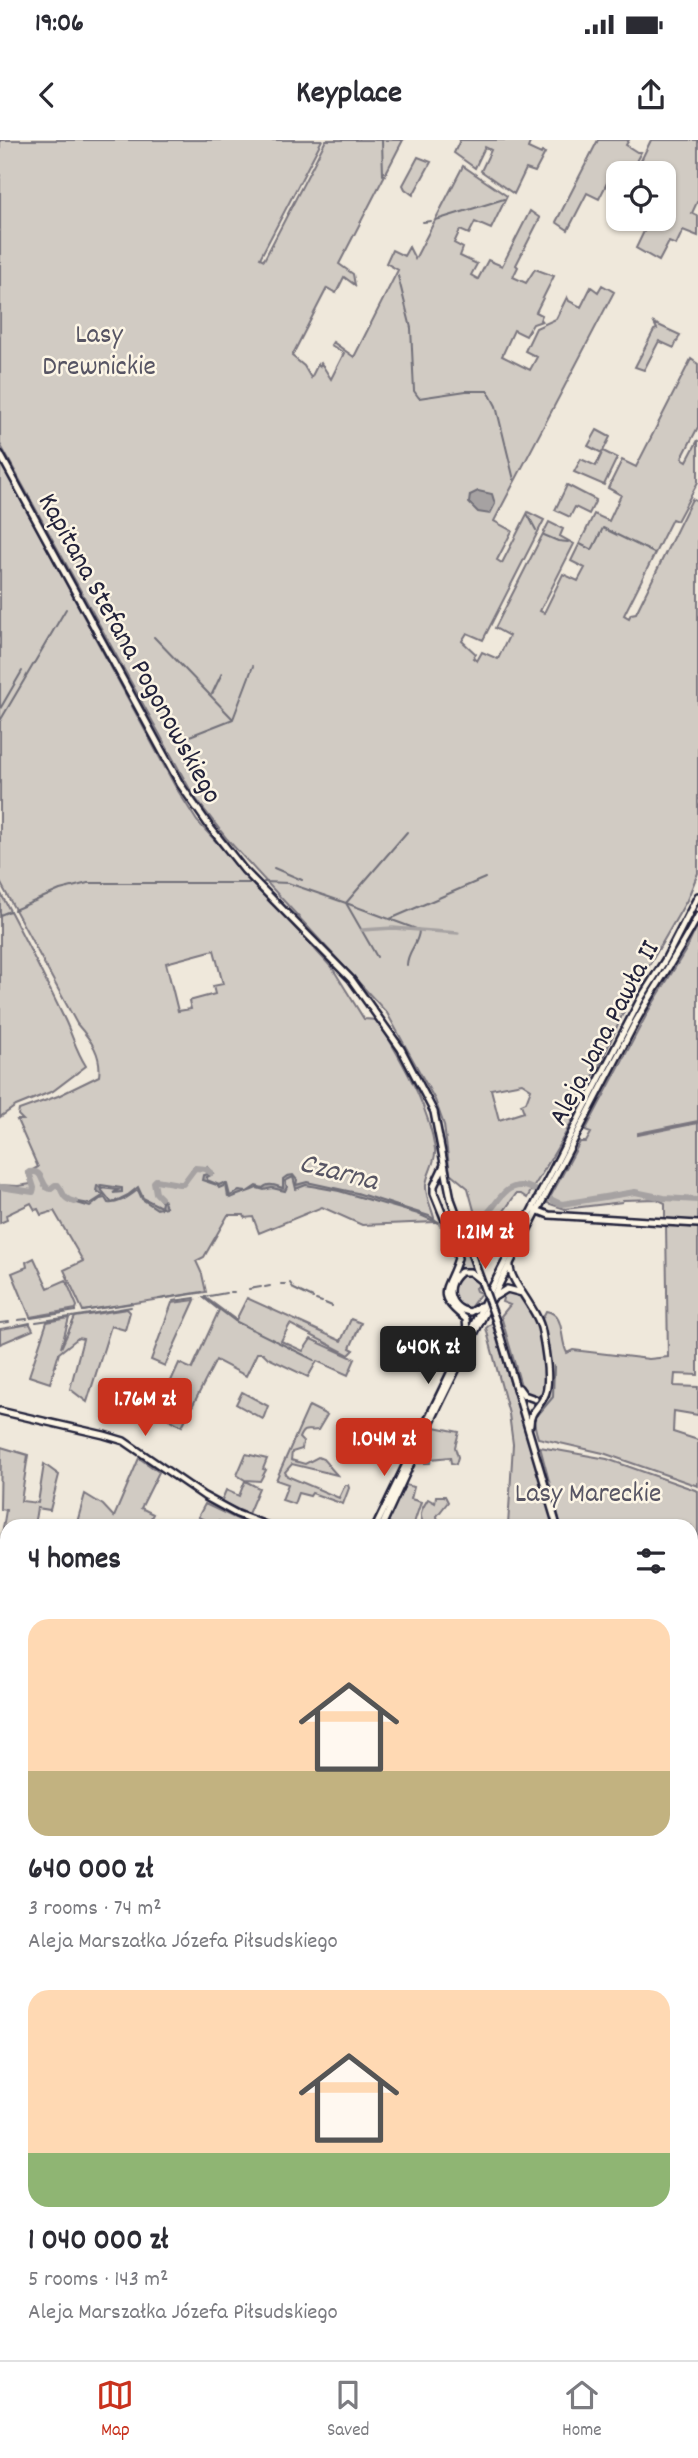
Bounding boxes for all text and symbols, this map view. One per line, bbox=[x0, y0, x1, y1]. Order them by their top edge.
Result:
text: 19:06 bbox=[35, 6, 84, 43]
text: Keyplace bbox=[296, 72, 402, 118]
icon: back bbox=[28, 76, 66, 114]
icon: share bbox=[632, 76, 670, 114]
map controls bbox=[606, 161, 676, 231]
button: locate bbox=[606, 161, 676, 231]
park label: Lasy Drewnickie bbox=[42, 317, 156, 389]
street label: Kapitana Stefana Pogonowskiego bbox=[25, 487, 230, 812]
street label: Aleja Jana Pawła II bbox=[541, 934, 672, 1134]
water label: Czarna bbox=[294, 1144, 383, 1205]
pin: 1.21M zł bbox=[413, 1212, 557, 1271]
text: 1.21M zł bbox=[456, 1217, 514, 1250]
pin: 640K zł bbox=[363, 1326, 493, 1386]
text: 640K zł bbox=[396, 1332, 460, 1365]
pin: 1.76M zł bbox=[73, 1378, 217, 1438]
text: 1.76M zł bbox=[114, 1384, 176, 1417]
pin: 1.04M zł bbox=[312, 1418, 456, 1478]
text: 1.04M zł bbox=[352, 1424, 416, 1457]
park label: Lasy Mareckie bbox=[515, 1476, 661, 1516]
text: 4 homes bbox=[28, 1540, 121, 1583]
icon: filters bbox=[632, 1542, 670, 1580]
icon: home bbox=[286, 1664, 412, 1790]
text: 640 000 zł bbox=[28, 1850, 153, 1893]
text: 3 rooms · 74 m² bbox=[28, 1893, 162, 1926]
text: Aleja Marszałka Józefa Piłsudskiego bbox=[28, 1926, 338, 1959]
icon: home bbox=[286, 2035, 412, 2161]
text: 1 040 000 zł bbox=[28, 2221, 168, 2264]
text: 5 rooms · 143 m² bbox=[28, 2264, 168, 2297]
text: Aleja Marszałka Józefa Piłsudskiego bbox=[28, 2297, 338, 2330]
tab: Map bbox=[96, 2376, 134, 2445]
tab: Saved bbox=[327, 2376, 369, 2445]
tab: Home bbox=[562, 2376, 602, 2445]

